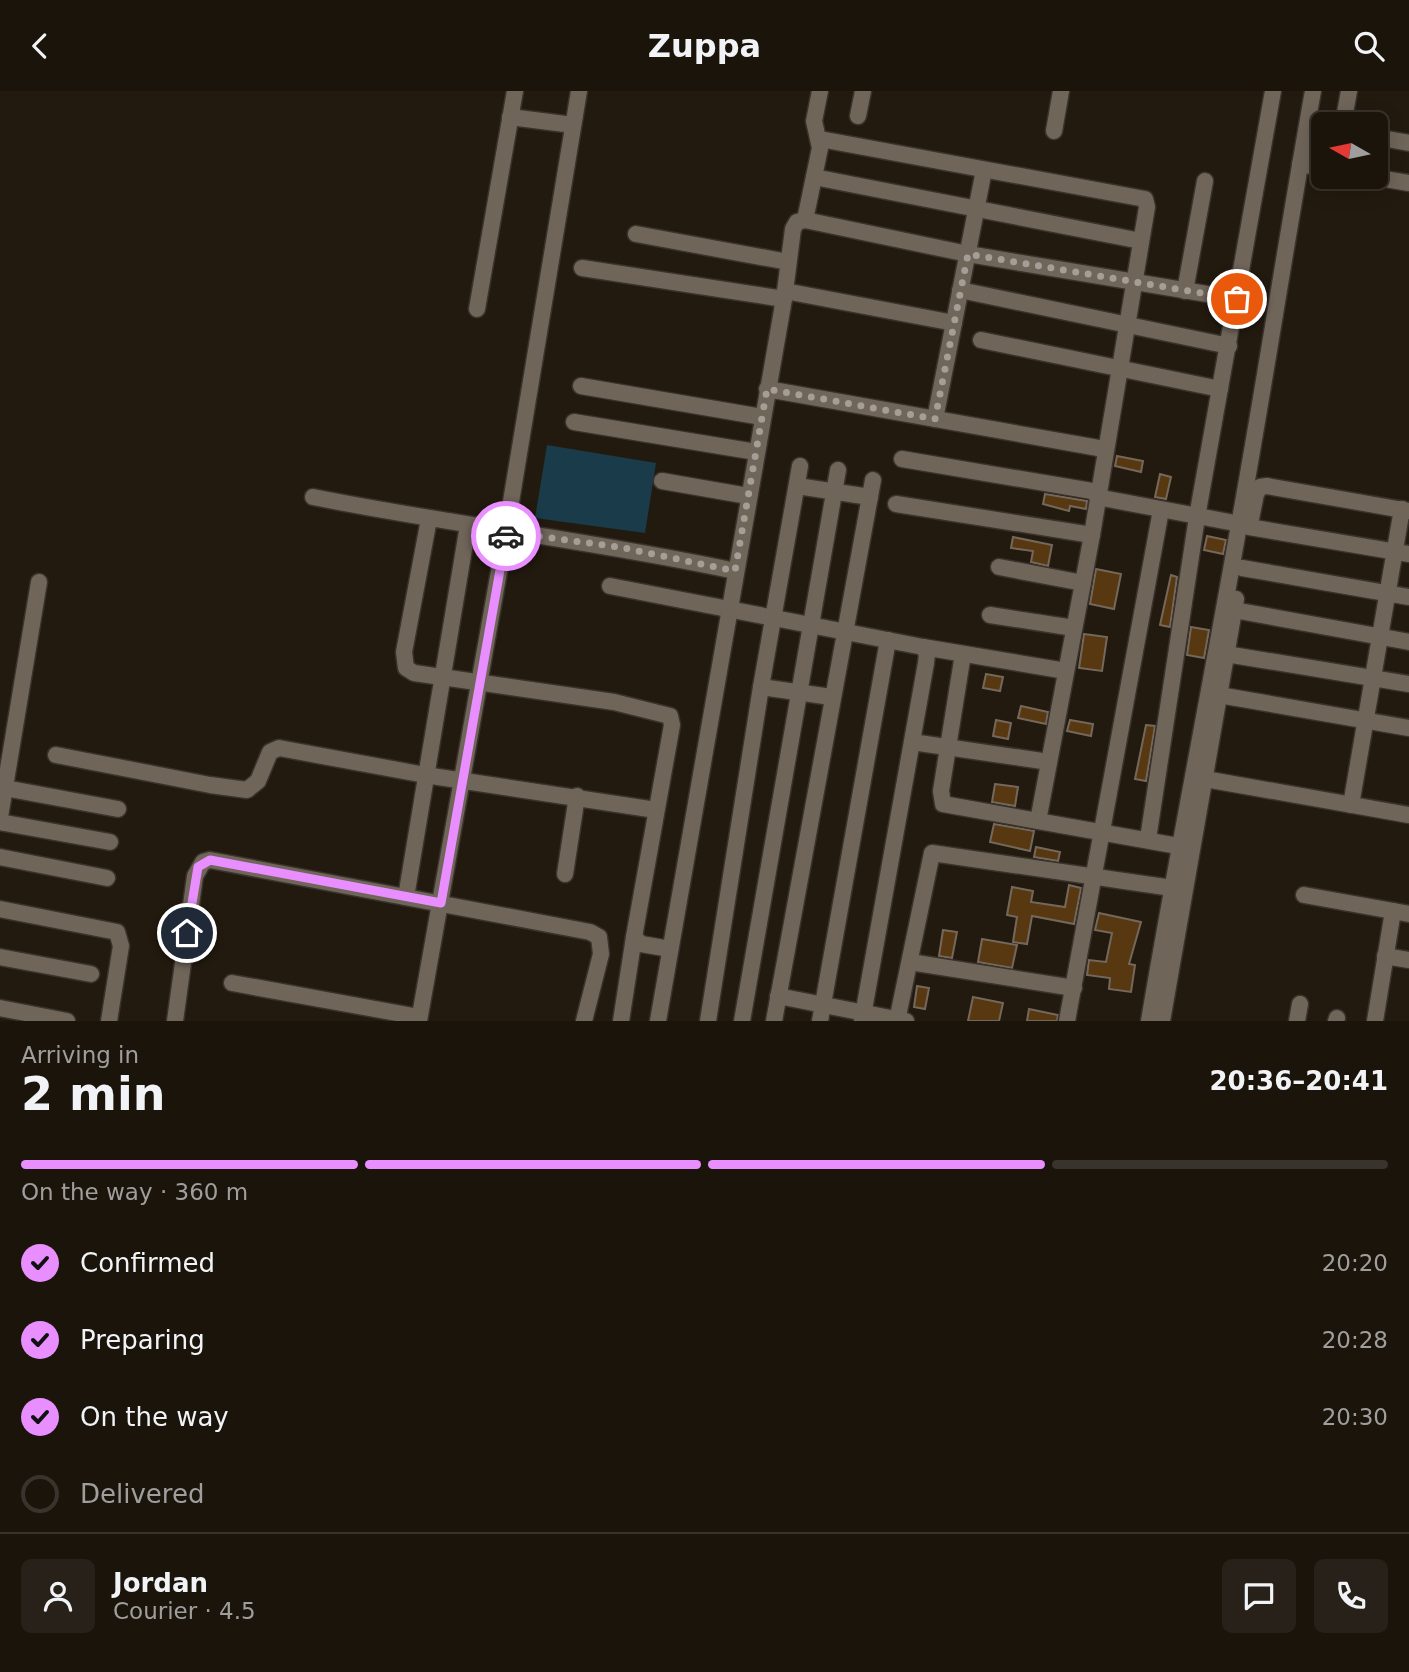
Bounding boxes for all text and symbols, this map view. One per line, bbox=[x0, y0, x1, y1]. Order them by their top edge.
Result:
icon: back bbox=[21, 27, 59, 65]
text: Zuppa bbox=[648, 27, 761, 65]
icon: search bbox=[1350, 27, 1388, 65]
north arrow bbox=[1311, 112, 1388, 189]
map controls bbox=[1311, 112, 1388, 189]
pin bbox=[1207, 269, 1267, 329]
icon: bag bbox=[1218, 280, 1256, 318]
courier bbox=[471, 501, 541, 571]
icon: car bbox=[487, 517, 525, 555]
pin bbox=[157, 903, 217, 963]
icon: home bbox=[168, 914, 206, 952]
text: Arriving in bbox=[21, 1042, 139, 1068]
text: 20:36–20:41 bbox=[1209, 1066, 1388, 1096]
text: 2 min bbox=[21, 1067, 165, 1121]
text: On the way · 360 m bbox=[21, 1179, 248, 1205]
icon: check bbox=[21, 1244, 59, 1282]
text: Confirmed bbox=[80, 1248, 215, 1278]
text: 20:20 bbox=[1322, 1250, 1388, 1276]
icon: check bbox=[21, 1321, 59, 1359]
text: Preparing bbox=[80, 1325, 205, 1355]
text: 20:28 bbox=[1322, 1327, 1388, 1353]
icon: check bbox=[21, 1398, 59, 1436]
text: On the way bbox=[80, 1402, 229, 1432]
text: 20:30 bbox=[1322, 1404, 1388, 1430]
text: Delivered bbox=[80, 1479, 204, 1509]
button: person bbox=[21, 1559, 95, 1633]
button: chat bbox=[1222, 1559, 1296, 1633]
button: phone bbox=[1314, 1559, 1388, 1633]
text: Jordan bbox=[113, 1568, 208, 1598]
text: Courier · 4.5 bbox=[113, 1598, 256, 1624]

